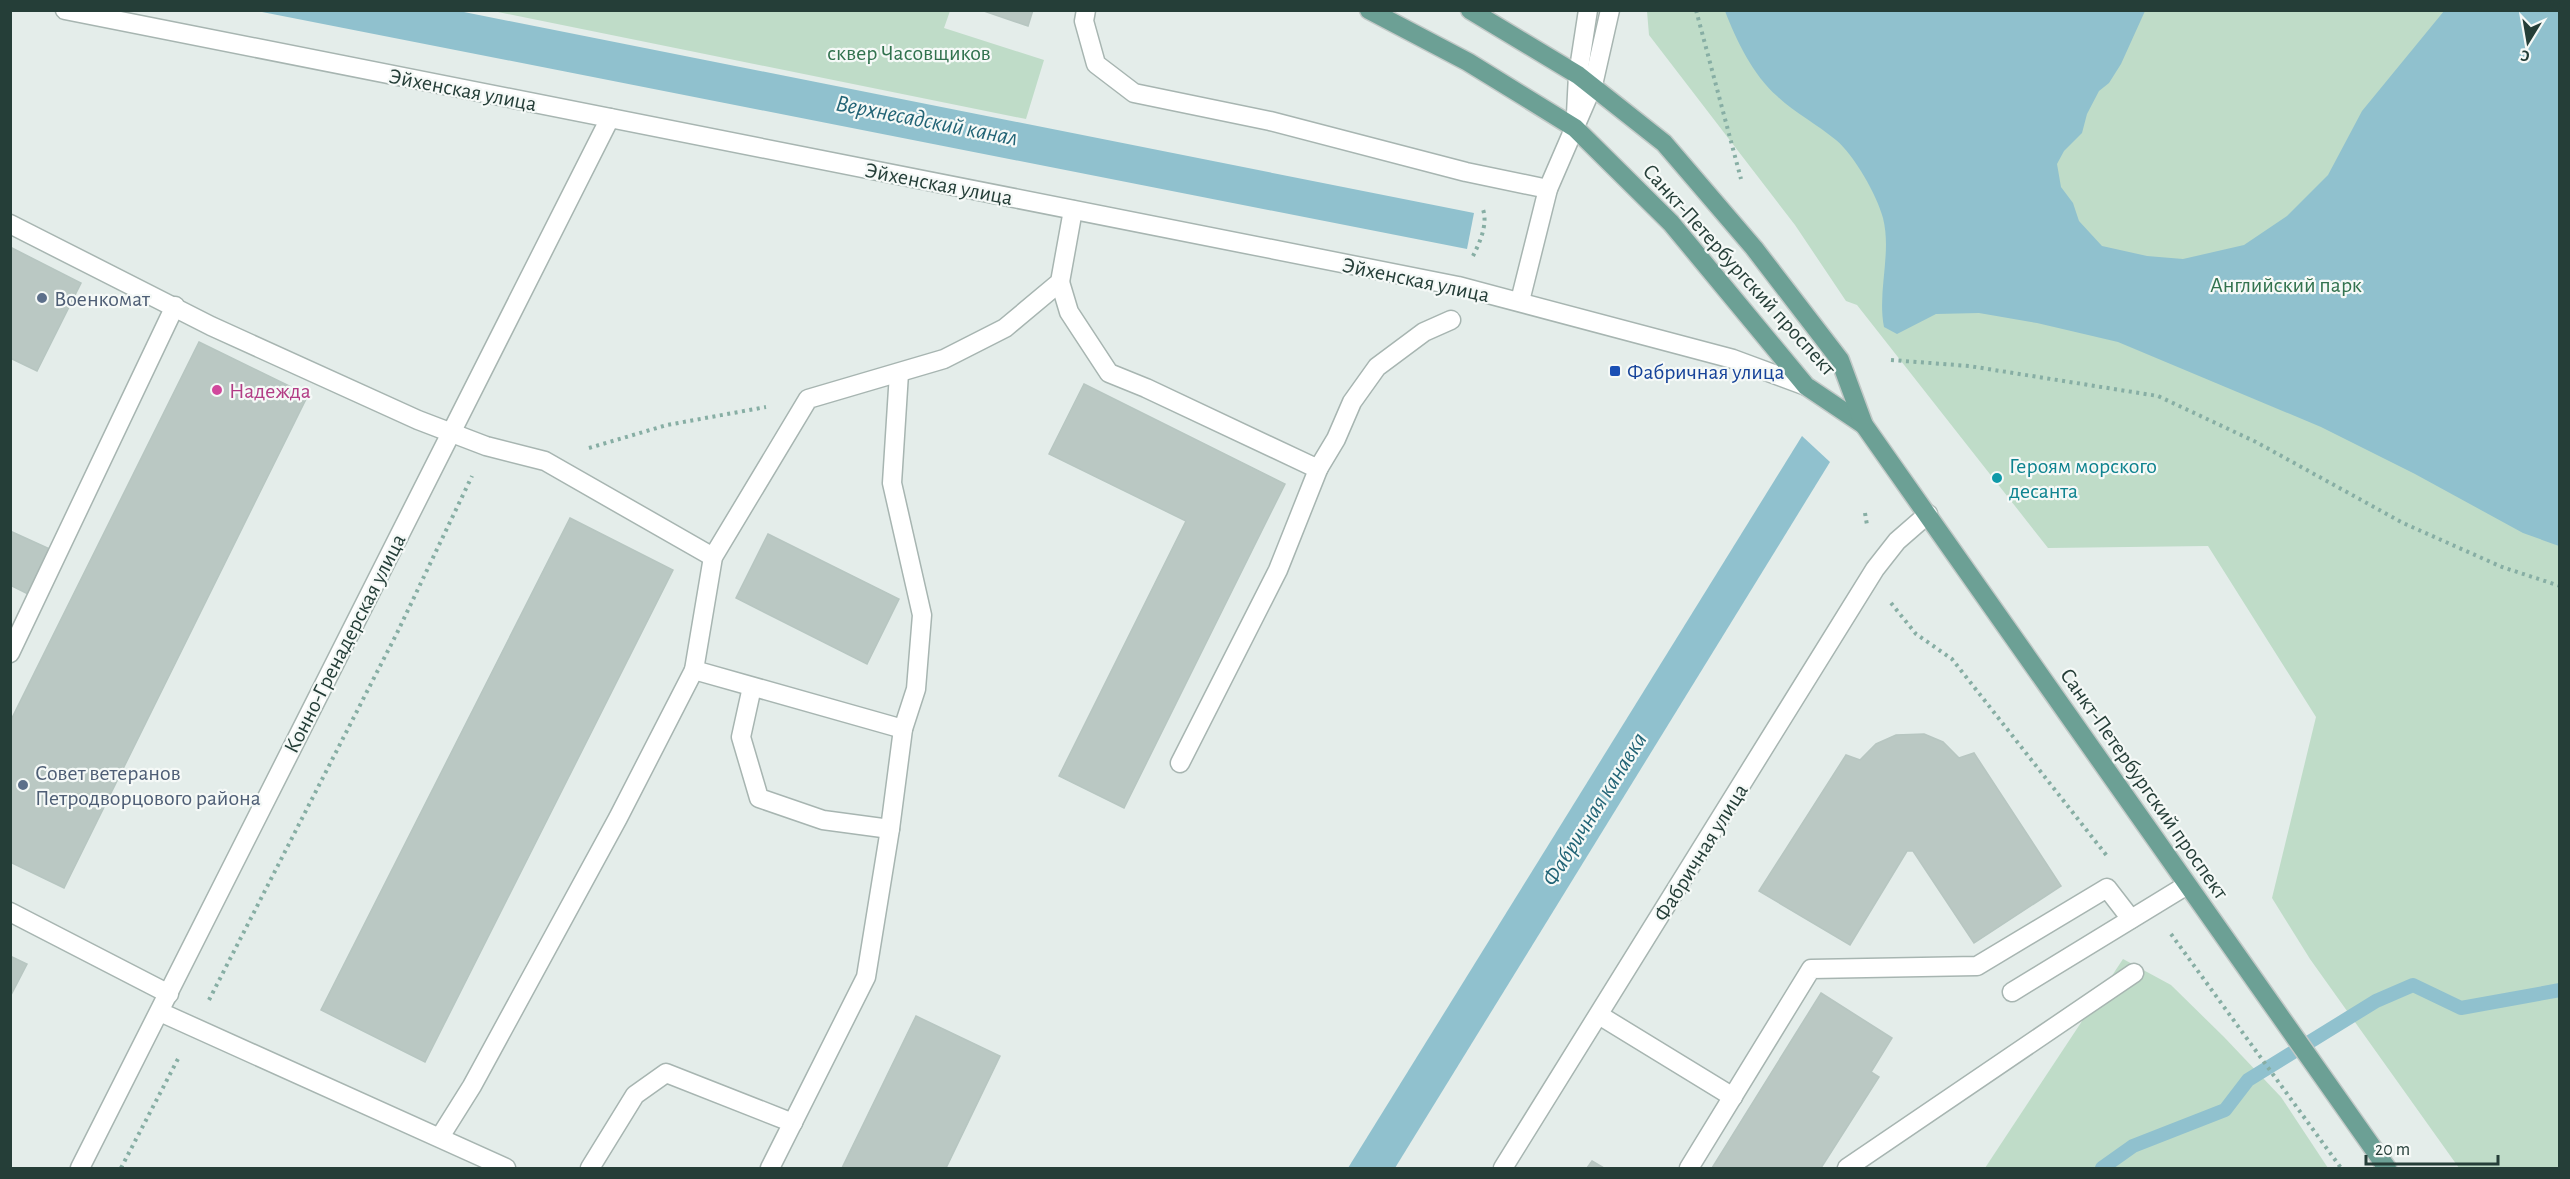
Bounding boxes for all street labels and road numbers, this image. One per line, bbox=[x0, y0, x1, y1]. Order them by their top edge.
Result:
street label: Эйхенская улица bbox=[387, 65, 539, 115]
street label: Эйхенская улица bbox=[863, 159, 1015, 209]
street label: Санкт-Петербургский проспект bbox=[1639, 160, 1841, 381]
street label: Эйхенская улица bbox=[1340, 254, 1492, 306]
street label: Конно-Гренадерская улица bbox=[280, 530, 410, 757]
street label: Санкт-Петербургский проспект bbox=[2056, 664, 2233, 904]
street label: Фабричная улица bbox=[1650, 780, 1752, 925]

